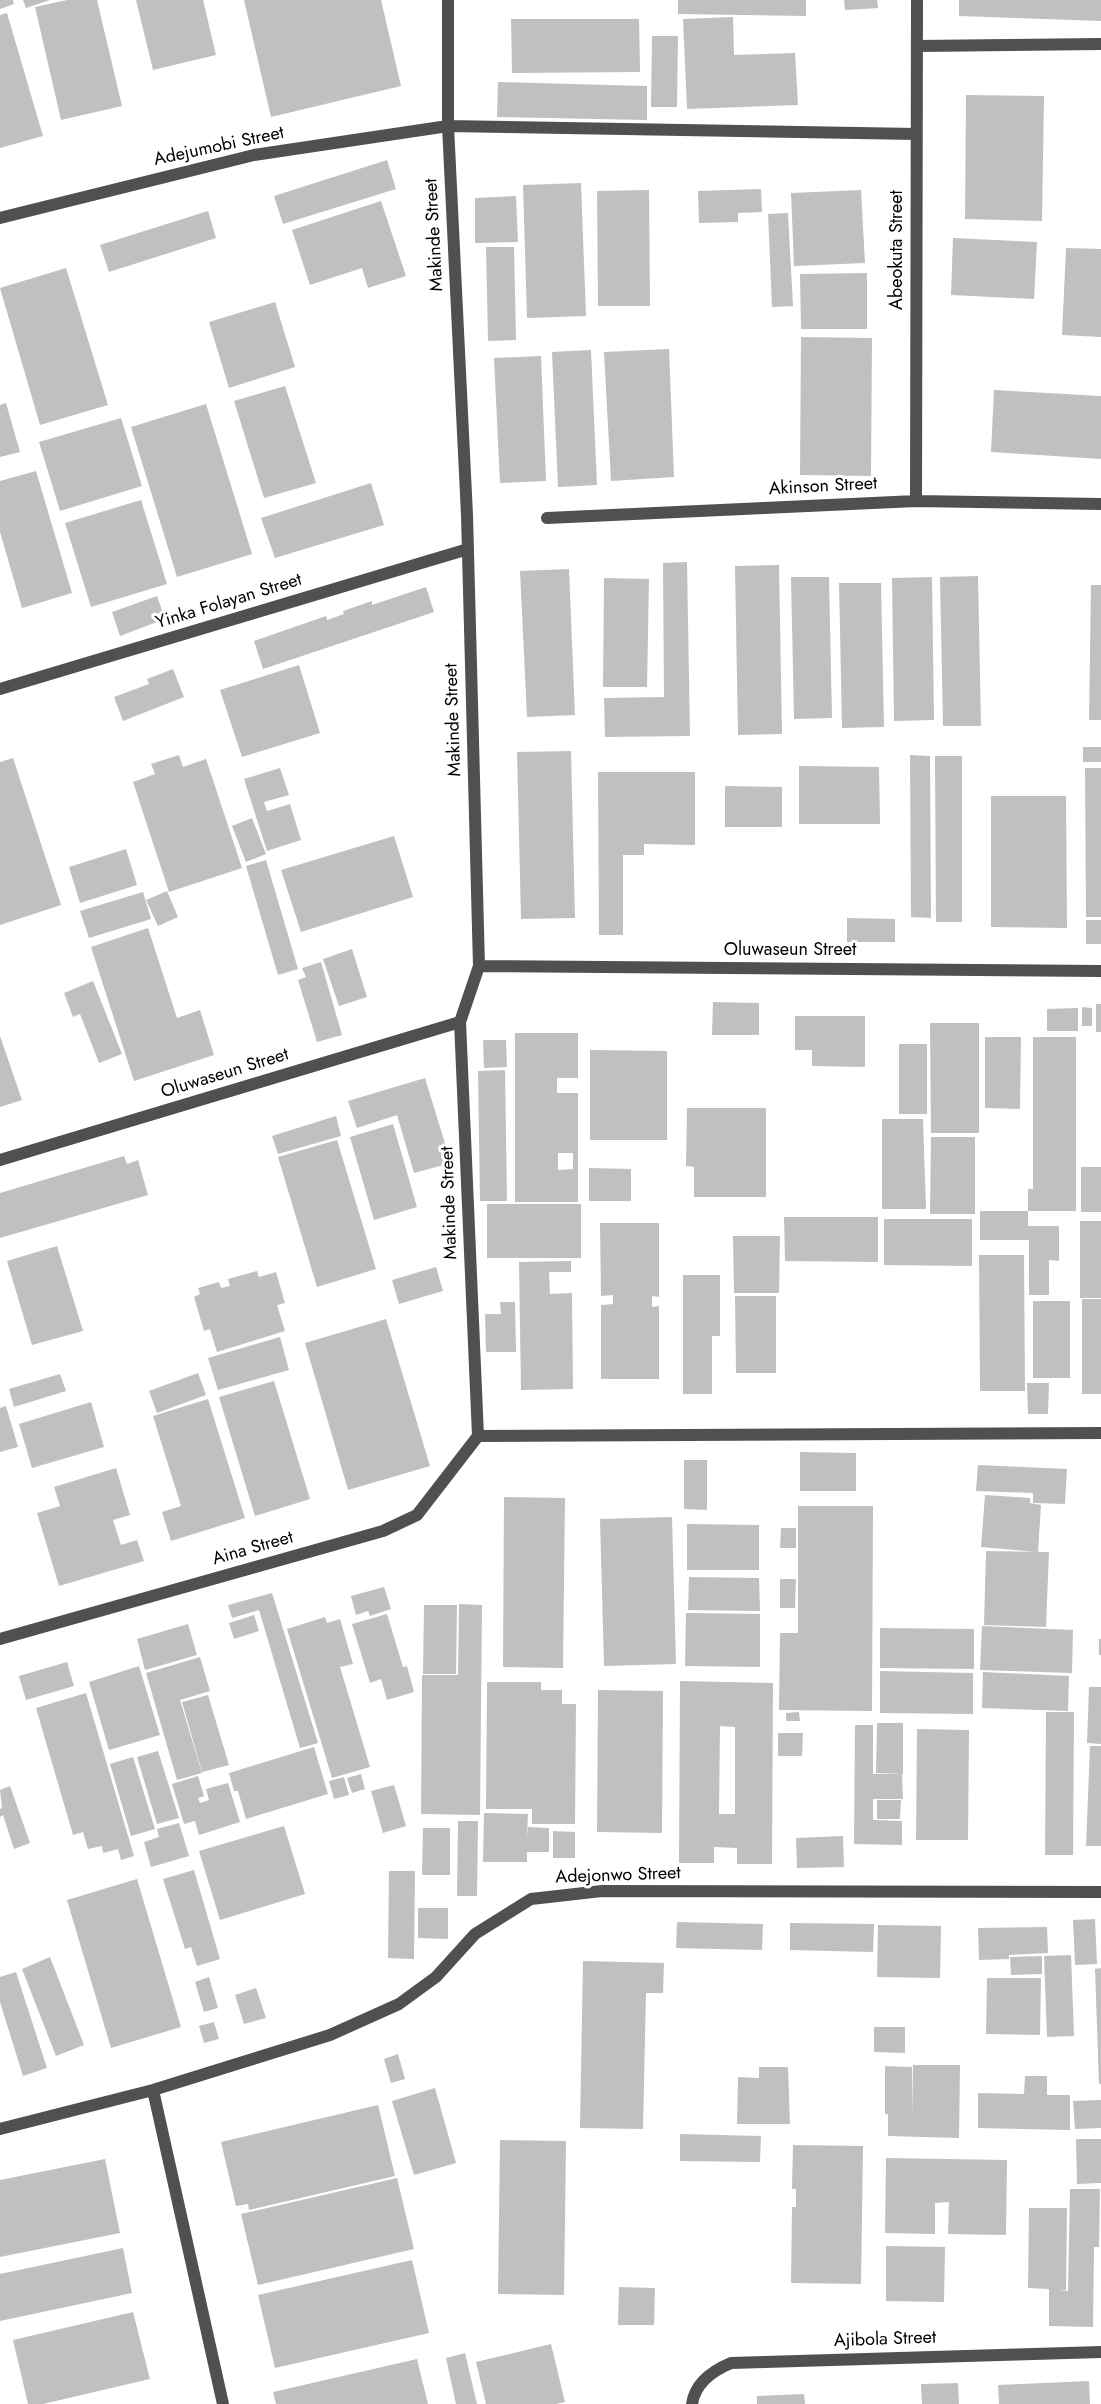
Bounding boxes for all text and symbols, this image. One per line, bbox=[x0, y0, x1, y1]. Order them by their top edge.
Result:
street label: Adejumobi Street bbox=[152, 123, 286, 171]
street label: Makinde Street bbox=[421, 178, 449, 292]
street label: Abeokuta Street bbox=[887, 190, 909, 310]
street label: Akinson Street bbox=[768, 473, 878, 501]
street label: Yinka Folayan Street bbox=[153, 570, 305, 634]
street label: Makinde Street bbox=[441, 663, 467, 777]
street label: Oluwaseun Street bbox=[724, 940, 856, 962]
street label: Oluwaseun Street bbox=[158, 1044, 292, 1104]
street label: Makinde Street bbox=[437, 1146, 463, 1260]
street label: Aina Street bbox=[210, 1527, 296, 1571]
street label: Adejonwo Street bbox=[555, 1863, 681, 1889]
street label: Ajibola Street bbox=[834, 2327, 936, 2353]

